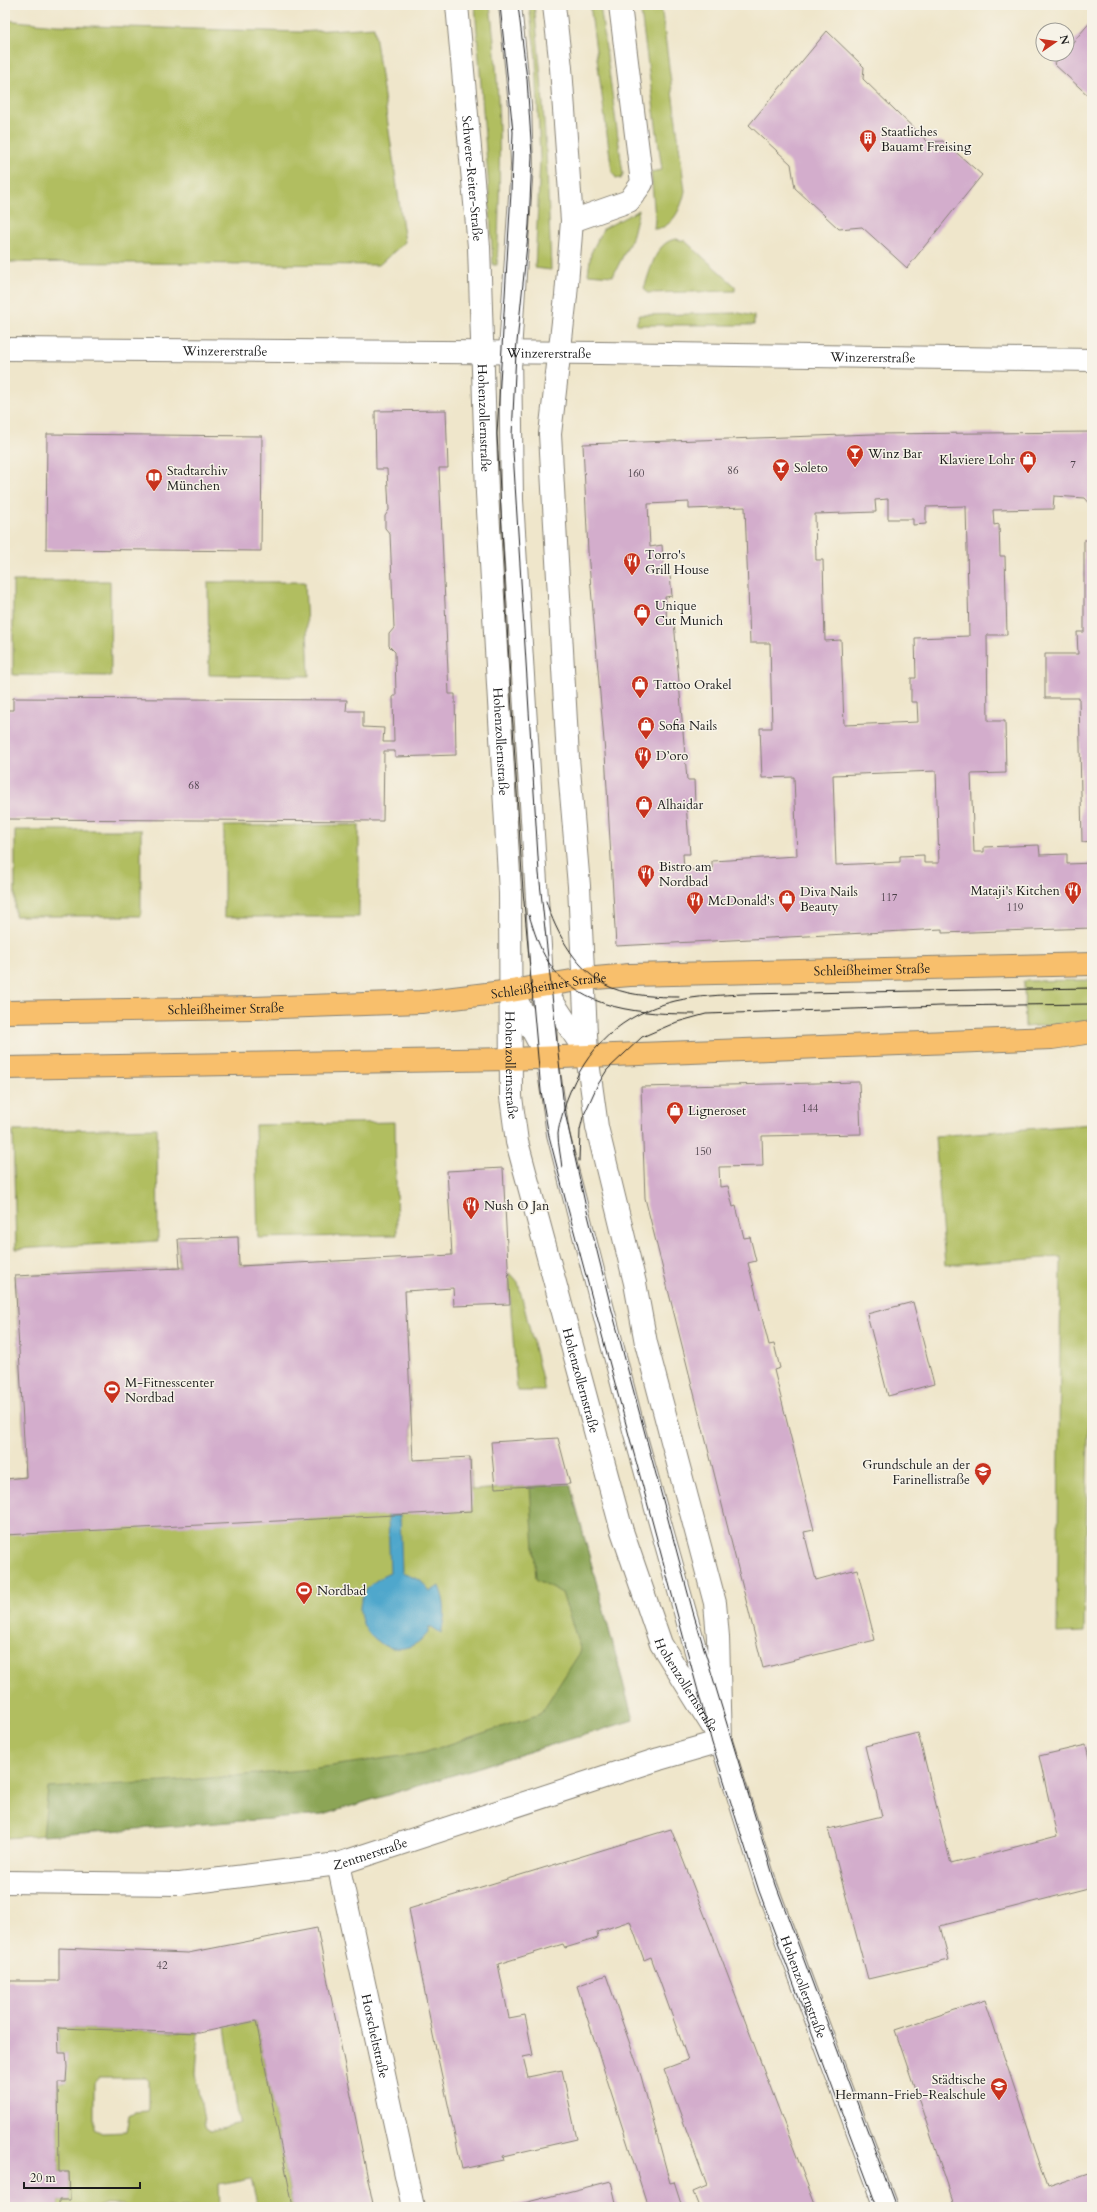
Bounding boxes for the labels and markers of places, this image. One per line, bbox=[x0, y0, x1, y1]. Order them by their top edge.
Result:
place label: Staatliches Bauamt Freising bbox=[881, 123, 972, 156]
building icon: Staatliches Bauamt Freising bbox=[858, 128, 878, 153]
bar icon: Winz Bar bbox=[845, 443, 865, 468]
place label: Winz Bar bbox=[867, 445, 922, 463]
shop icon: Klaviere Lohr bbox=[1018, 449, 1038, 474]
place label: Klaviere Lohr bbox=[939, 451, 1015, 469]
bar icon: Soleto bbox=[771, 457, 791, 482]
place label: Soleto bbox=[794, 459, 828, 477]
place label: Stadtarchiv München bbox=[167, 462, 228, 495]
library icon: Stadtarchiv München bbox=[144, 467, 164, 492]
place label: Torro's Grill House bbox=[645, 546, 709, 579]
restaurant icon: Torro's Grill House bbox=[622, 551, 642, 576]
place label: Unique Cut Munich bbox=[655, 597, 723, 630]
shop icon: Unique Cut Munich bbox=[632, 602, 652, 627]
shop icon: Tattoo Orakel bbox=[630, 674, 650, 699]
place label: Tattoo Orakel bbox=[653, 676, 732, 694]
shop icon: Sofia Nails bbox=[636, 715, 656, 740]
place label: Sofia Nails bbox=[659, 717, 717, 735]
restaurant icon: D’oro bbox=[633, 745, 653, 770]
place label: D’oro bbox=[656, 747, 688, 765]
shop icon: Alhaidar bbox=[634, 794, 654, 819]
place label: Alhaidar bbox=[657, 796, 704, 814]
place label: Bistro am Nordbad bbox=[659, 858, 712, 891]
restaurant icon: Bistro am Nordbad bbox=[636, 863, 656, 888]
restaurant icon: Mataji's Kitchen bbox=[1063, 880, 1083, 905]
place label: Mataji's Kitchen bbox=[971, 882, 1061, 900]
place label: Diva Nails Beauty bbox=[800, 883, 858, 916]
shop icon: Diva Nails Beauty bbox=[777, 888, 797, 913]
restaurant icon: McDonald's bbox=[685, 890, 705, 915]
place label: McDonald's bbox=[708, 892, 774, 910]
shop icon: Ligneroset bbox=[665, 1100, 685, 1125]
place label: Ligneroset bbox=[688, 1102, 746, 1120]
restaurant icon: Nush O Jan bbox=[461, 1195, 481, 1220]
place label: Nush O Jan bbox=[484, 1197, 550, 1215]
place label: M-Fitnesscenter Nordbad bbox=[125, 1374, 214, 1407]
sports icon: M-Fitnesscenter Nordbad bbox=[102, 1379, 122, 1404]
place label: Grundschule an der Farinellistraße bbox=[862, 1456, 970, 1489]
school or university icon: Grundschule an der Farinellistraße bbox=[973, 1461, 993, 1486]
sports icon: Nordbad bbox=[294, 1580, 314, 1605]
place label: Nordbad bbox=[317, 1582, 366, 1600]
place label: Städtische Hermann-Frieb-Realschule bbox=[835, 2071, 986, 2104]
school or university icon: Städtische Hermann-Frieb-Realschule bbox=[989, 2076, 1009, 2101]

